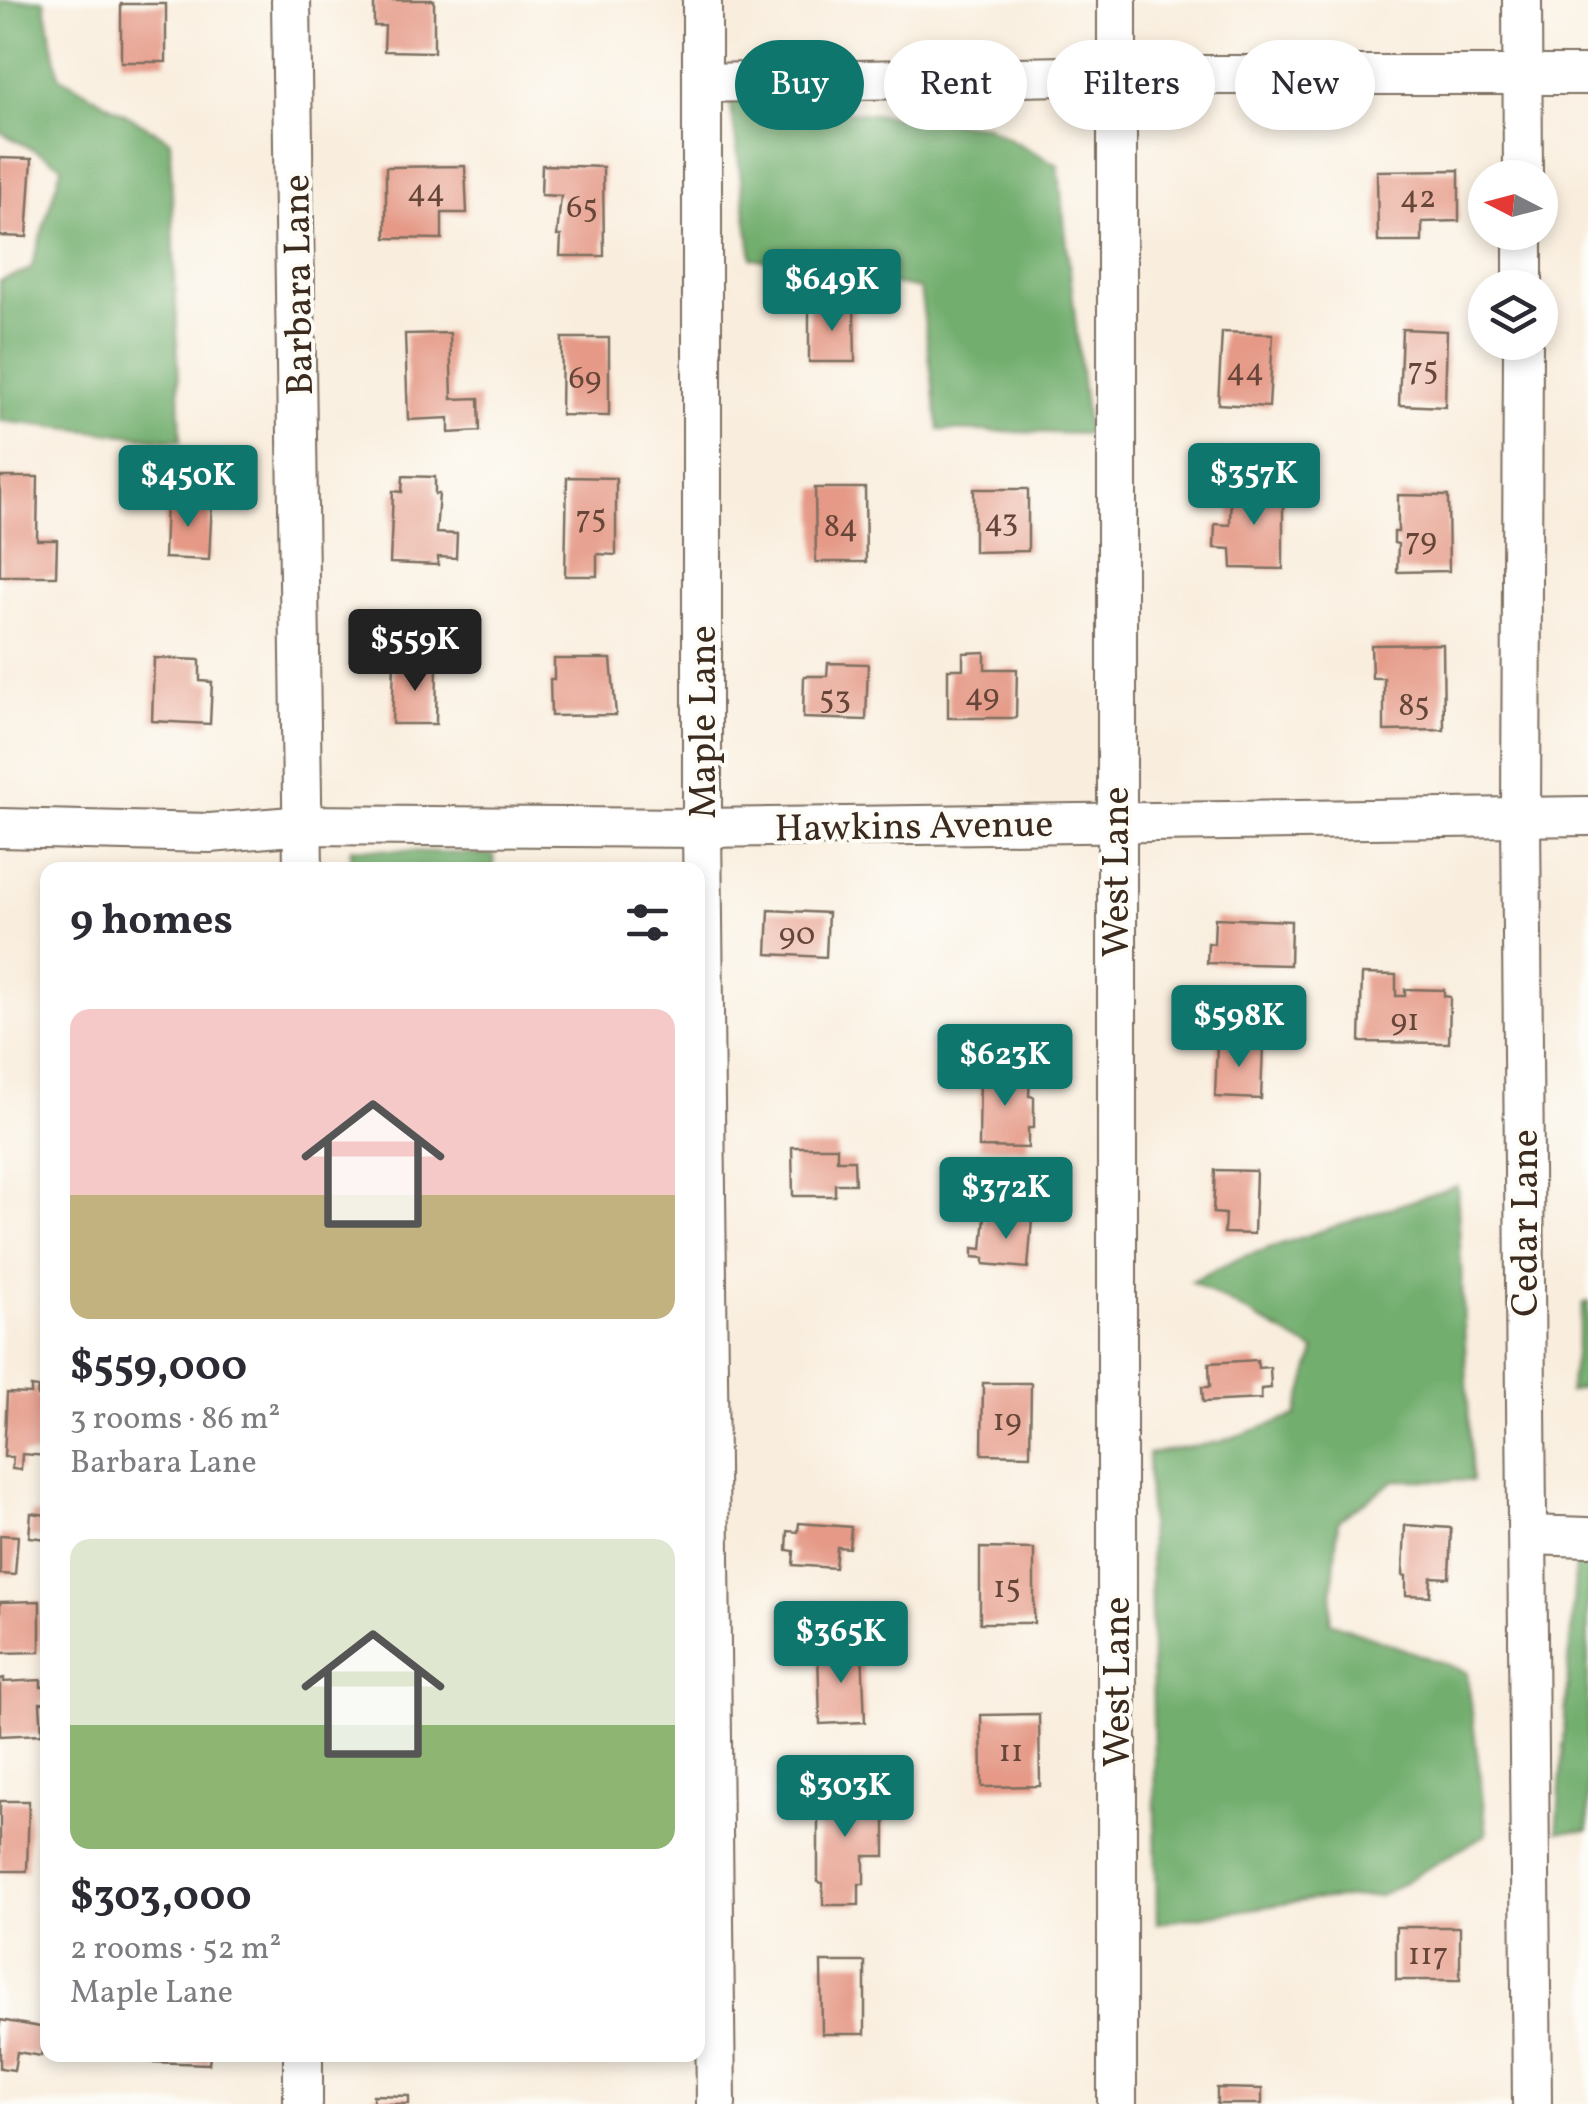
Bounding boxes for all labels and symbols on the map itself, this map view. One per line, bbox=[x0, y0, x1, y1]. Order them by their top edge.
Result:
north arrow bbox=[1468, 160, 1558, 250]
house number: 44 bbox=[407, 171, 445, 215]
street label: Barbara Lane bbox=[272, 174, 329, 396]
house number: 42 bbox=[1400, 177, 1436, 221]
house number: 65 bbox=[566, 187, 598, 231]
pin: $649K bbox=[762, 249, 902, 334]
house number: 75 bbox=[1408, 349, 1438, 393]
house number: 44 bbox=[1226, 350, 1264, 394]
house number: 69 bbox=[569, 358, 601, 402]
pin: $357K bbox=[1184, 443, 1324, 528]
pin: $450K bbox=[118, 445, 258, 530]
house number: 75 bbox=[576, 497, 606, 541]
house number: 43 bbox=[984, 501, 1018, 545]
house number: 84 bbox=[824, 506, 858, 550]
house number: 79 bbox=[1405, 519, 1437, 563]
pin: $559K bbox=[345, 609, 485, 694]
street label: Maple Lane bbox=[679, 625, 732, 819]
house number: 49 bbox=[965, 675, 999, 719]
house number: 53 bbox=[819, 678, 851, 722]
house number: 85 bbox=[1398, 685, 1430, 729]
street label: West Lane bbox=[1092, 786, 1145, 958]
street label: Hawkins Avenue bbox=[774, 800, 1054, 857]
house number: 90 bbox=[779, 914, 815, 958]
pin: $598K bbox=[1169, 985, 1309, 1070]
house number: 91 bbox=[1390, 1000, 1420, 1044]
pin: $623K bbox=[935, 1024, 1075, 1109]
street label: Cedar Lane bbox=[1501, 1129, 1554, 1317]
pin: $372K bbox=[936, 1157, 1076, 1242]
house number: 19 bbox=[992, 1400, 1022, 1444]
house number: 15 bbox=[993, 1567, 1021, 1611]
street label: West Lane bbox=[1093, 1596, 1146, 1768]
pin: $365K bbox=[771, 1601, 911, 1686]
house number: 11 bbox=[999, 1731, 1023, 1775]
pin: $303K bbox=[775, 1755, 915, 1840]
house number: 117 bbox=[1408, 1934, 1448, 1978]

